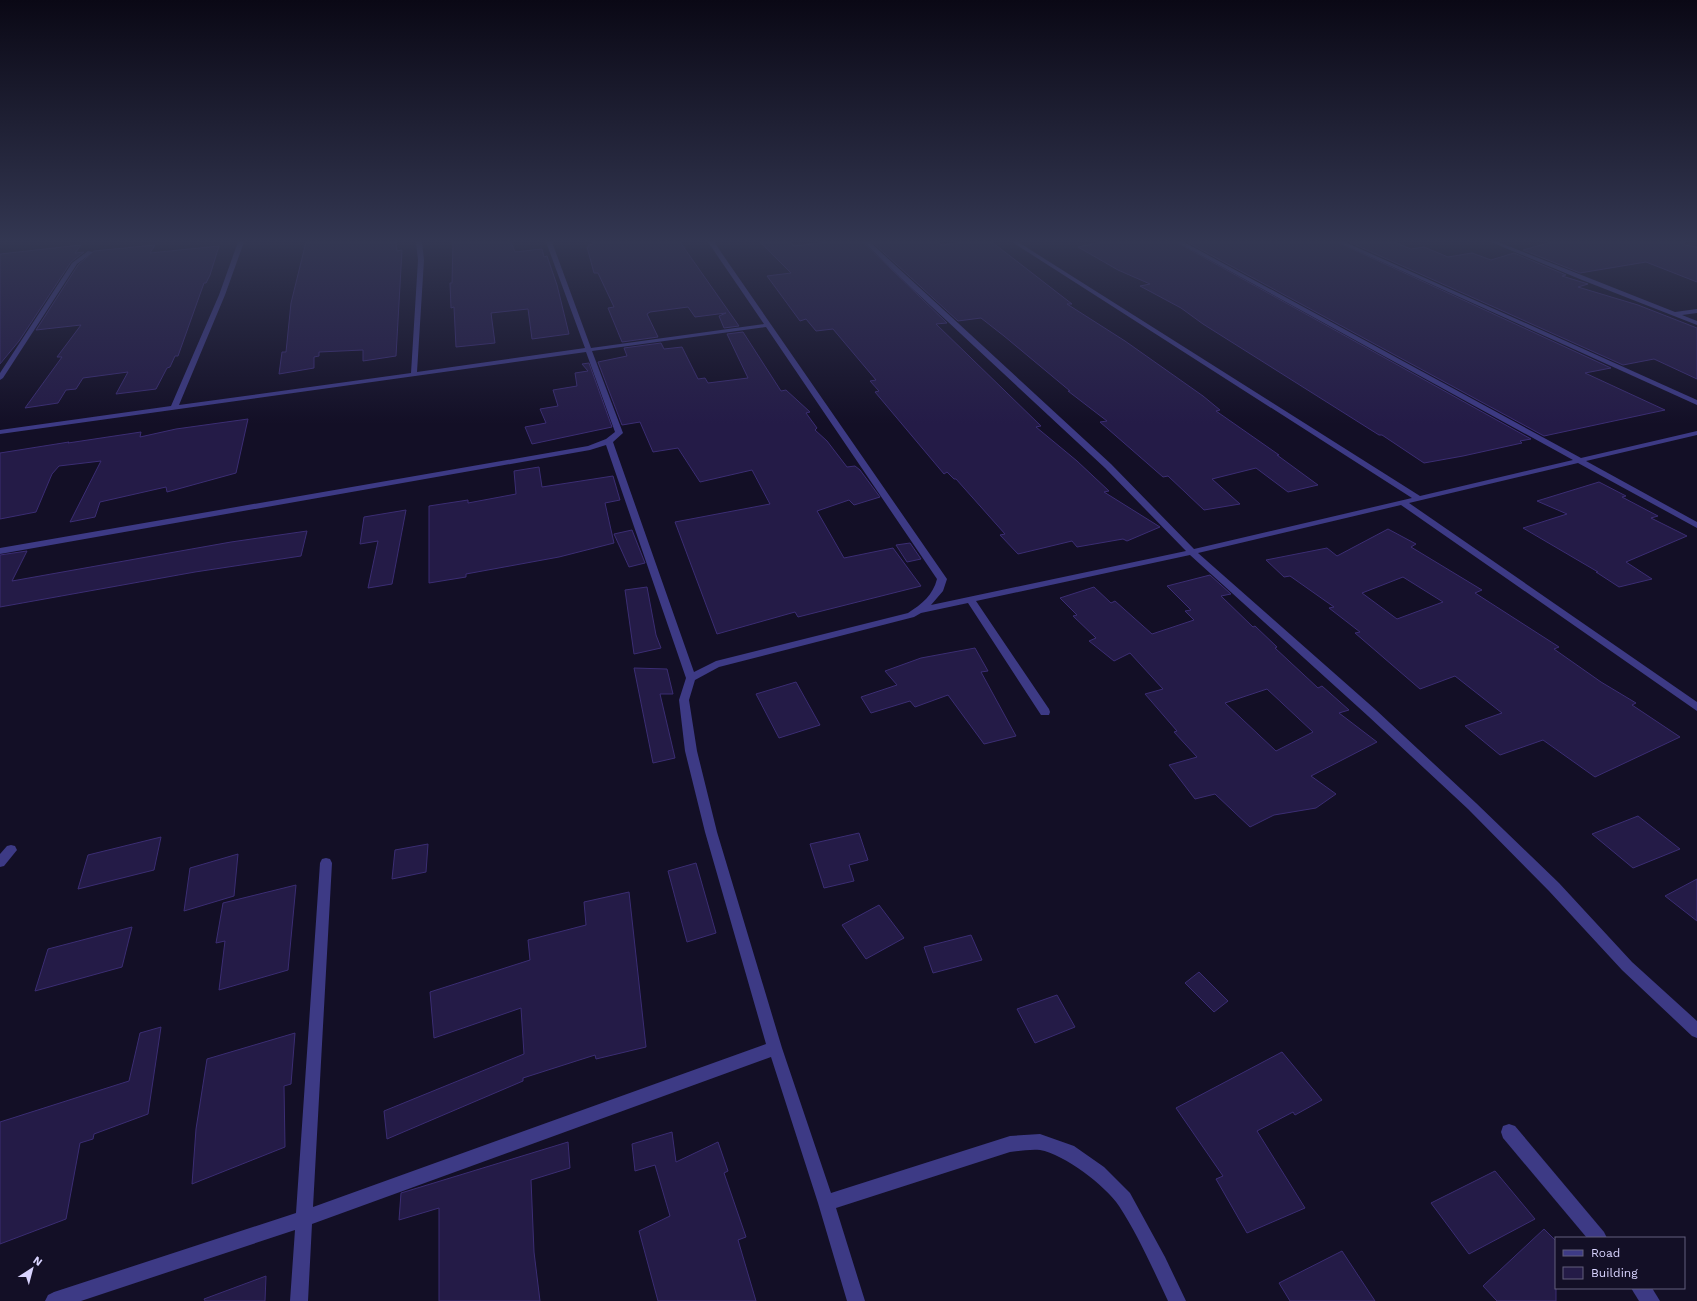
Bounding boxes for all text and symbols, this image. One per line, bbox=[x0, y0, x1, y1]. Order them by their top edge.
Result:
legend bbox=[1555, 1237, 1685, 1289]
text: Road bbox=[1591, 1246, 1620, 1260]
north arrow bbox=[12, 1249, 52, 1289]
text: N bbox=[30, 1254, 45, 1269]
text: Building bbox=[1591, 1266, 1638, 1280]

